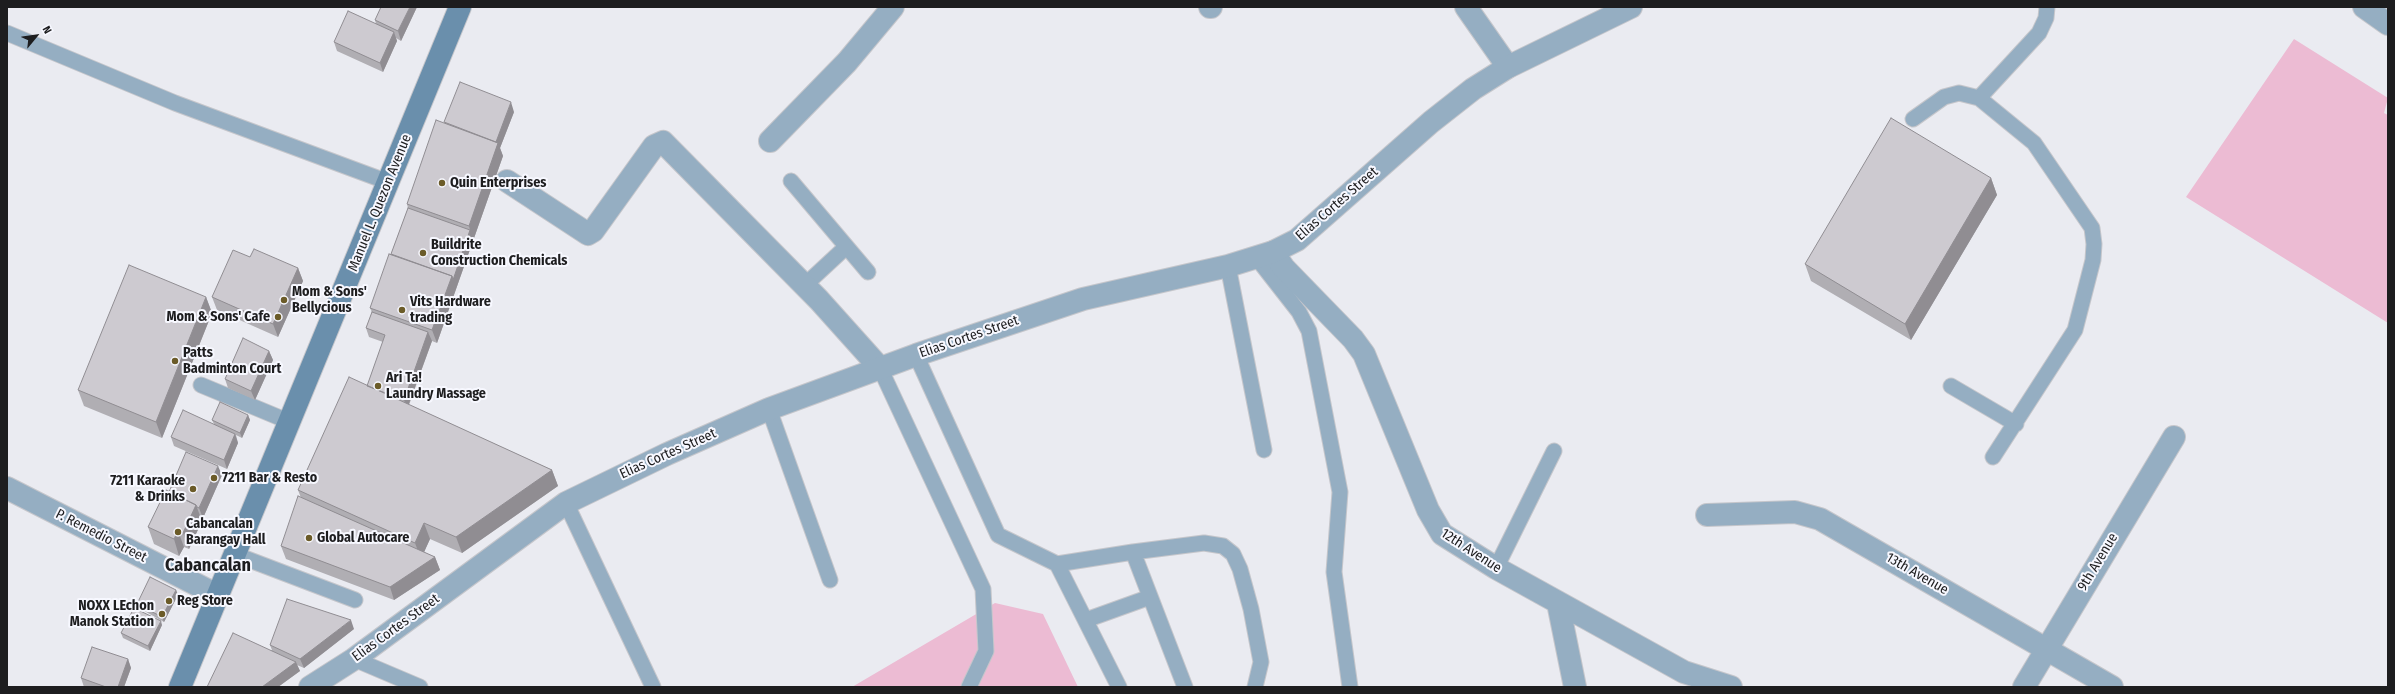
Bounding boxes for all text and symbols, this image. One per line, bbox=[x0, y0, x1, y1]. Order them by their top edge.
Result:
north arrow bbox=[16, 16, 56, 56]
text: N bbox=[40, 24, 54, 36]
street label: Manuel L. Quezon Avenue bbox=[345, 132, 415, 274]
street label: Elias Cortes Street bbox=[1292, 164, 1382, 244]
place label: Quin Enterprises bbox=[450, 175, 546, 191]
marker: Quin Enterprises bbox=[437, 178, 447, 188]
place label: Buildrite Construction Chemicals bbox=[431, 237, 567, 270]
marker: Buildrite Construction Chemicals bbox=[418, 248, 428, 258]
place label: Mom & Sons' Bellycious bbox=[292, 284, 367, 316]
place label: Vits Hardware trading bbox=[410, 294, 491, 326]
marker: Mom & Sons' Bellycious bbox=[279, 295, 289, 305]
marker: Vits Hardware trading bbox=[397, 305, 407, 315]
place label: Mom & Sons' Cafe bbox=[166, 309, 270, 325]
marker: Mom & Sons' Cafe bbox=[273, 312, 283, 322]
street label: Elias Cortes Street bbox=[917, 312, 1021, 362]
place label: Patts Badminton Court bbox=[183, 345, 281, 378]
marker: Patts Badminton Court bbox=[170, 356, 180, 366]
place label: Ari Ta! Laundry Massage bbox=[386, 370, 486, 402]
marker: Ari Ta! Laundry Massage bbox=[373, 381, 383, 391]
street label: Elias Cortes Street bbox=[617, 425, 719, 483]
place label: 7211 Bar & Resto bbox=[222, 470, 317, 486]
place label: 7211 Karaoke & Drinks bbox=[110, 473, 185, 506]
marker: 7211 Bar & Resto bbox=[209, 473, 219, 483]
marker: 7211 Karaoke & Drinks bbox=[188, 484, 198, 494]
street label: P. Remedio Street bbox=[53, 506, 149, 566]
place label: Cabancalan Barangay Hall bbox=[186, 516, 266, 548]
street label: 12th Avenue bbox=[1438, 525, 1504, 577]
marker: Cabancalan Barangay Hall bbox=[173, 527, 183, 537]
place label: Global Autocare bbox=[317, 530, 409, 546]
street label: 9th Avenue bbox=[2074, 530, 2122, 594]
marker: Global Autocare bbox=[304, 533, 314, 543]
street label: 13th Avenue bbox=[1883, 549, 1951, 599]
district label: Cabancalan bbox=[165, 555, 251, 577]
street label: Elias Cortes Street bbox=[349, 591, 443, 665]
place label: Reg Store bbox=[177, 593, 233, 609]
marker: Reg Store bbox=[164, 596, 174, 606]
place label: NOXX LEchon Manok Station bbox=[70, 598, 154, 630]
marker: NOXX LEchon Manok Station bbox=[157, 609, 167, 619]

